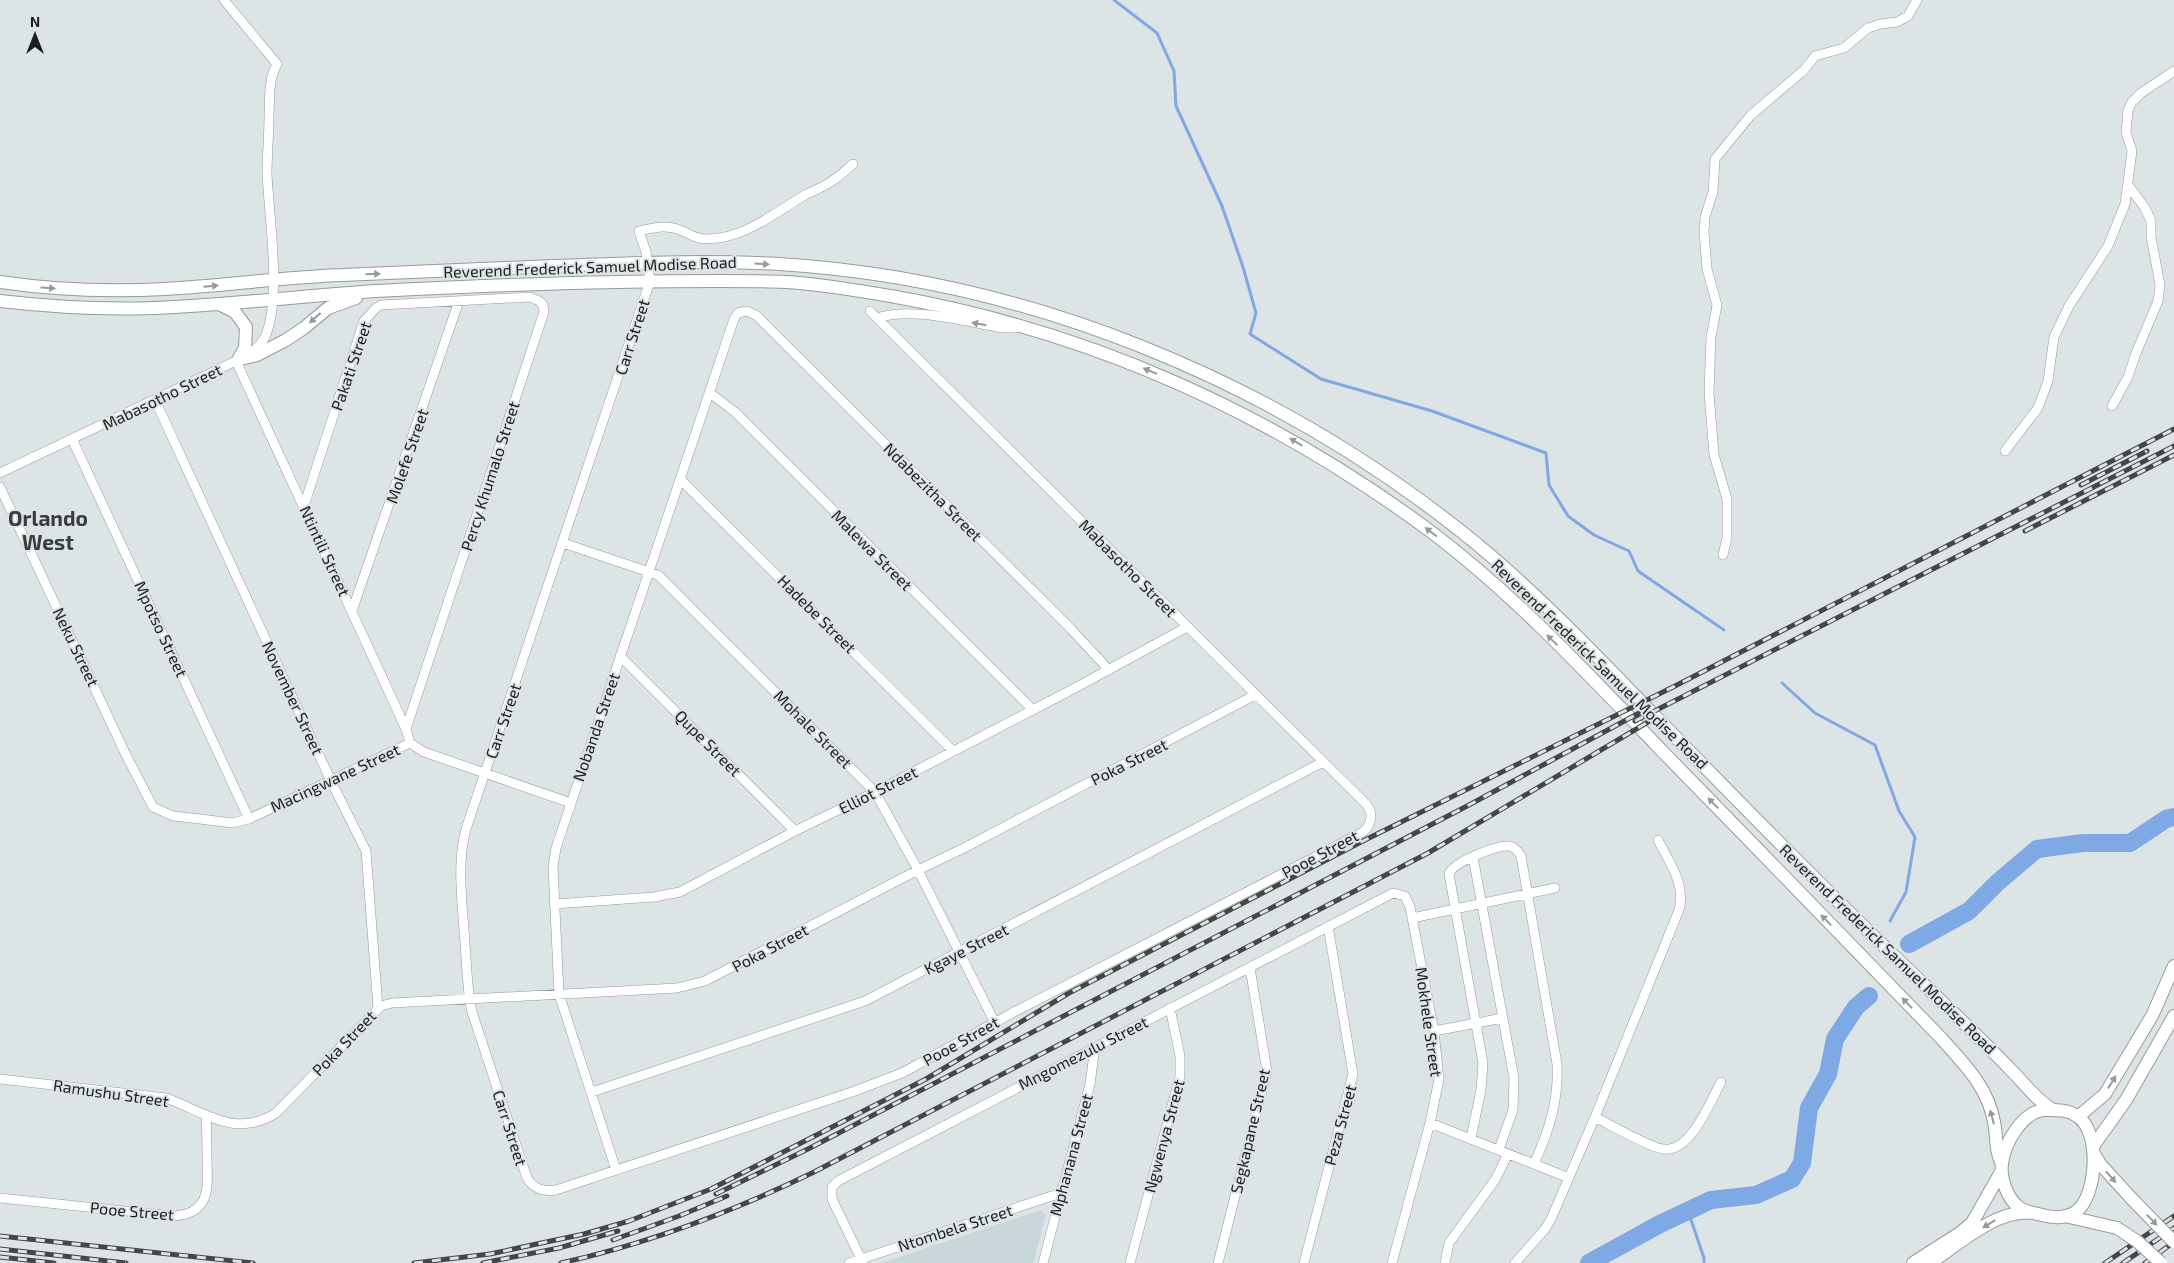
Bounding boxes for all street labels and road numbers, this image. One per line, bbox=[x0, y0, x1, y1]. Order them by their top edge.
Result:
street label: Reverend Frederick Samuel Modise Road bbox=[443, 252, 737, 281]
street label: Carr Street bbox=[610, 297, 653, 377]
street label: Pakati Street bbox=[326, 319, 375, 413]
street label: Mabasotho Street bbox=[99, 359, 225, 434]
street label: Percy Khumalo Street bbox=[456, 399, 523, 553]
street label: Molefe Street bbox=[381, 406, 432, 506]
street label: Ndabezitha Street bbox=[880, 439, 986, 545]
street label: Ntintili Street bbox=[296, 503, 355, 599]
street label: Malewa Street bbox=[828, 505, 917, 594]
street label: Mabasotho Street bbox=[1076, 515, 1181, 620]
street label: Reverend Frederick Samuel Modise Road bbox=[1488, 555, 1713, 772]
street label: Hadebe Street bbox=[774, 571, 860, 657]
street label: Mpotso Street bbox=[131, 578, 192, 680]
street label: Neku Street bbox=[49, 604, 104, 689]
street label: November Street bbox=[259, 638, 328, 758]
street label: Nobanda Street bbox=[568, 670, 623, 784]
street label: Carr Street bbox=[481, 681, 524, 761]
street label: Mohale Street bbox=[770, 686, 856, 772]
street label: Qupe Street bbox=[671, 706, 745, 780]
street label: Poka Street bbox=[1087, 734, 1170, 789]
street label: Macingwane Street bbox=[267, 739, 403, 816]
street label: Elliot Street bbox=[835, 762, 920, 817]
street label: Pooe Street bbox=[1278, 825, 1361, 882]
street label: Reverend Frederick Samuel Modise Road bbox=[1776, 840, 2001, 1057]
street label: Kgaye Street bbox=[920, 919, 1011, 978]
street label: Poka Street bbox=[728, 920, 811, 976]
street label: Mokhele Street bbox=[1412, 966, 1447, 1078]
street label: Poka Street bbox=[308, 1006, 379, 1079]
street label: Pooe Street bbox=[919, 1012, 1002, 1069]
street label: Mngomezulu Street bbox=[1015, 1012, 1151, 1093]
street label: Segkapane Street bbox=[1226, 1067, 1273, 1195]
street label: Ramushu Street bbox=[52, 1075, 170, 1110]
street label: Ngwenya Street bbox=[1139, 1077, 1188, 1195]
street label: Peza Street bbox=[1320, 1082, 1359, 1167]
street label: Carr Street bbox=[489, 1088, 532, 1168]
street label: Mphanana Street bbox=[1045, 1092, 1096, 1218]
street label: Pooe Street bbox=[89, 1197, 175, 1224]
street label: Ntombela Street bbox=[895, 1200, 1015, 1255]

